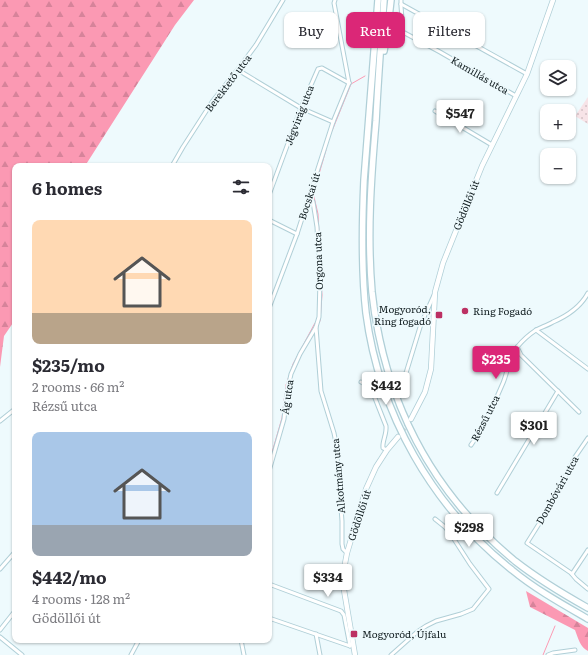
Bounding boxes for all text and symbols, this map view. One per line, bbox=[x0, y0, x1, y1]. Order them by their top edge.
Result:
chip: Buy bbox=[284, 12, 338, 48]
chip: Rent bbox=[346, 12, 405, 48]
chip: Filters bbox=[413, 12, 485, 48]
street label: Berektető utca bbox=[201, 50, 255, 115]
street label: Kamillás utca bbox=[449, 52, 513, 98]
map controls bbox=[540, 60, 576, 184]
button: layers bbox=[540, 60, 576, 96]
street label: Jégvirág utca bbox=[280, 82, 317, 147]
pin: $547 bbox=[436, 100, 484, 134]
text: $547 bbox=[445, 103, 475, 122]
button: + bbox=[540, 104, 576, 140]
button: − bbox=[540, 148, 576, 184]
street label: Bocskai út bbox=[294, 170, 323, 221]
text: 6 homes bbox=[32, 175, 102, 200]
icon: filters bbox=[230, 176, 252, 198]
street label: Gödöllői út bbox=[449, 177, 482, 232]
street label: Orgona utca bbox=[309, 231, 326, 290]
icon: home bbox=[106, 246, 178, 318]
place label: Mogyoród, Ring fogadó bbox=[374, 301, 431, 328]
place label: Ring Fogadó bbox=[473, 303, 532, 318]
marker: Ring Fogadó bbox=[460, 306, 470, 316]
marker: Mogyoród, Ring fogadó bbox=[434, 310, 444, 320]
pin: $235 bbox=[472, 346, 520, 380]
text: $235 bbox=[482, 349, 510, 368]
text: $235/mo bbox=[32, 352, 105, 377]
pin: $442 bbox=[362, 372, 410, 406]
text: $442 bbox=[371, 375, 401, 394]
text: 2 rooms · 66 m² bbox=[32, 377, 125, 396]
street label: Ág utca bbox=[277, 378, 296, 415]
street label: Rézsű utca bbox=[466, 391, 503, 444]
text: Rézsű utca bbox=[32, 396, 97, 415]
pin: $301 bbox=[510, 412, 558, 446]
text: $301 bbox=[520, 415, 548, 434]
street label: Alkotmány utca bbox=[327, 437, 348, 514]
street label: Dombóvári utca bbox=[532, 452, 582, 527]
icon: home bbox=[106, 458, 178, 530]
street label: Gödöllői út bbox=[343, 487, 374, 542]
pin: $298 bbox=[445, 514, 493, 548]
text: $298 bbox=[454, 517, 484, 536]
text: $442/mo bbox=[32, 564, 107, 589]
pin: $334 bbox=[304, 564, 352, 598]
text: $334 bbox=[313, 567, 343, 586]
text: 4 rooms · 128 m² bbox=[32, 589, 130, 608]
text: Gödöllői út bbox=[32, 608, 101, 627]
place label: Mogyoród, Újfalu bbox=[362, 626, 447, 641]
marker: Mogyoród, Újfalu bbox=[349, 629, 359, 639]

